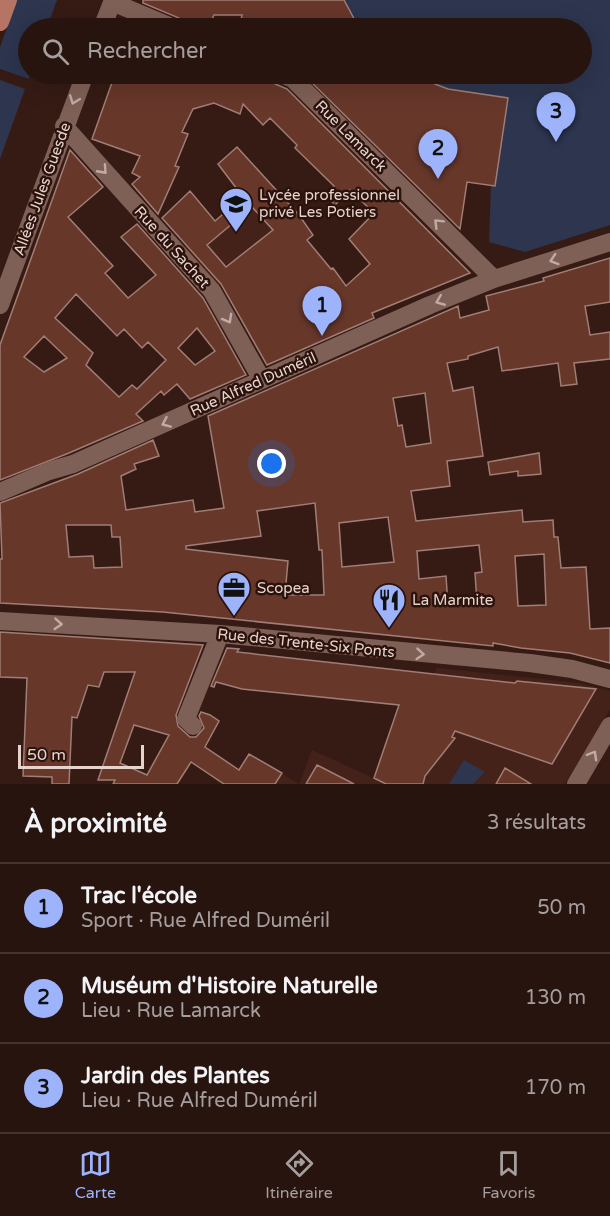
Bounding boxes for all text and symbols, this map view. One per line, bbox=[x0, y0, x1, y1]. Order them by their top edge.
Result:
search box bbox=[18, 18, 592, 84]
icon: search bbox=[39, 35, 72, 68]
text: Rechercher bbox=[87, 38, 207, 64]
pin: 3 bbox=[536, 92, 576, 142]
one-way arrow bbox=[69, 94, 82, 105]
street label: Rue Lamarck bbox=[312, 97, 390, 175]
street label: Allées Jules Guesde bbox=[10, 120, 74, 258]
pin: 2 bbox=[418, 130, 458, 179]
one-way arrow bbox=[96, 163, 107, 174]
school or university icon: Lycée professionnel privé Les Potiers bbox=[218, 186, 254, 233]
place label: Lycée professionnel privé Les Potiers bbox=[259, 186, 400, 221]
street label: Rue du Sachet bbox=[131, 202, 214, 292]
one-way arrow bbox=[434, 219, 445, 230]
one-way arrow bbox=[549, 253, 560, 265]
pin: 1 bbox=[302, 286, 342, 336]
one-way arrow bbox=[435, 294, 446, 306]
one-way arrow bbox=[221, 313, 232, 323]
street label: Rue Alfred Duméril bbox=[187, 348, 319, 420]
one-way arrow bbox=[161, 415, 172, 427]
your location bbox=[257, 449, 286, 478]
office icon: Scopea bbox=[216, 570, 252, 617]
place label: Scopea bbox=[257, 579, 310, 597]
restaurant icon: La Marmite bbox=[371, 582, 407, 629]
place label: La Marmite bbox=[412, 591, 493, 609]
one-way arrow bbox=[54, 617, 63, 630]
street label: Rue des Trente-Six Ponts bbox=[216, 625, 396, 661]
one-way arrow bbox=[416, 647, 425, 660]
scale bar bbox=[18, 742, 144, 770]
text: 50 m bbox=[27, 745, 66, 765]
one-way arrow bbox=[586, 751, 598, 761]
text: À proximité bbox=[24, 808, 167, 839]
text: 3 résultats bbox=[487, 811, 586, 835]
text: Trac l'école bbox=[81, 883, 197, 909]
text: 1 bbox=[37, 896, 50, 920]
text: 50 m bbox=[537, 896, 586, 920]
text: Sport · Rue Alfred Duméril bbox=[81, 909, 330, 933]
text: Muséum d'Histoire Naturelle bbox=[81, 973, 378, 999]
text: 2 bbox=[37, 986, 50, 1010]
text: 130 m bbox=[525, 986, 586, 1010]
text: Lieu · Rue Lamarck bbox=[81, 999, 261, 1023]
text: Jardin des Plantes bbox=[81, 1063, 270, 1089]
text: 3 bbox=[37, 1076, 50, 1100]
text: 170 m bbox=[525, 1076, 586, 1100]
text: Lieu · Rue Alfred Duméril bbox=[81, 1089, 318, 1113]
tab: Carte bbox=[75, 1147, 116, 1203]
tab: Itinéraire bbox=[265, 1147, 333, 1203]
tab: Favoris bbox=[482, 1147, 535, 1203]

